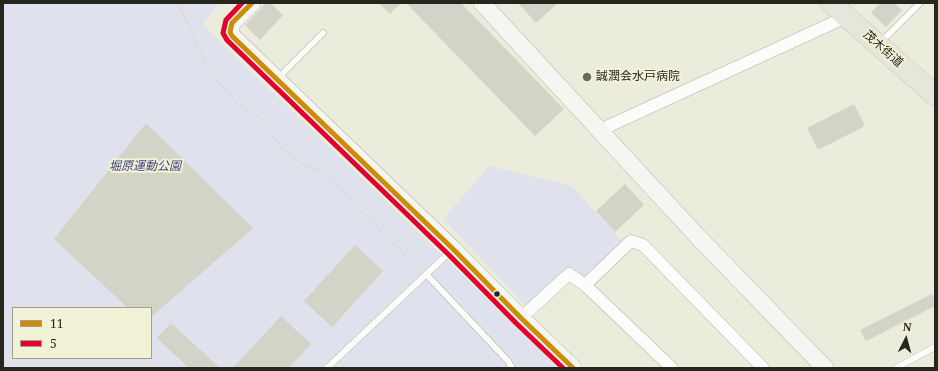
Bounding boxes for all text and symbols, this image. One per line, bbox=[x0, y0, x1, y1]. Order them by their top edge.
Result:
street label: 茂木街道 bbox=[860, 28, 906, 70]
place label: 誠潤会水戸病院 bbox=[596, 70, 680, 84]
marker: 誠潤会水戸病院 bbox=[581, 71, 593, 83]
park label: 堀原運動公園 bbox=[109, 160, 181, 174]
unlabelled marker bbox=[492, 289, 502, 299]
legend bbox=[12, 307, 152, 359]
text: 11 bbox=[50, 315, 63, 332]
north arrow bbox=[886, 319, 926, 359]
text: N bbox=[902, 319, 912, 334]
text: 5 bbox=[50, 335, 57, 352]

